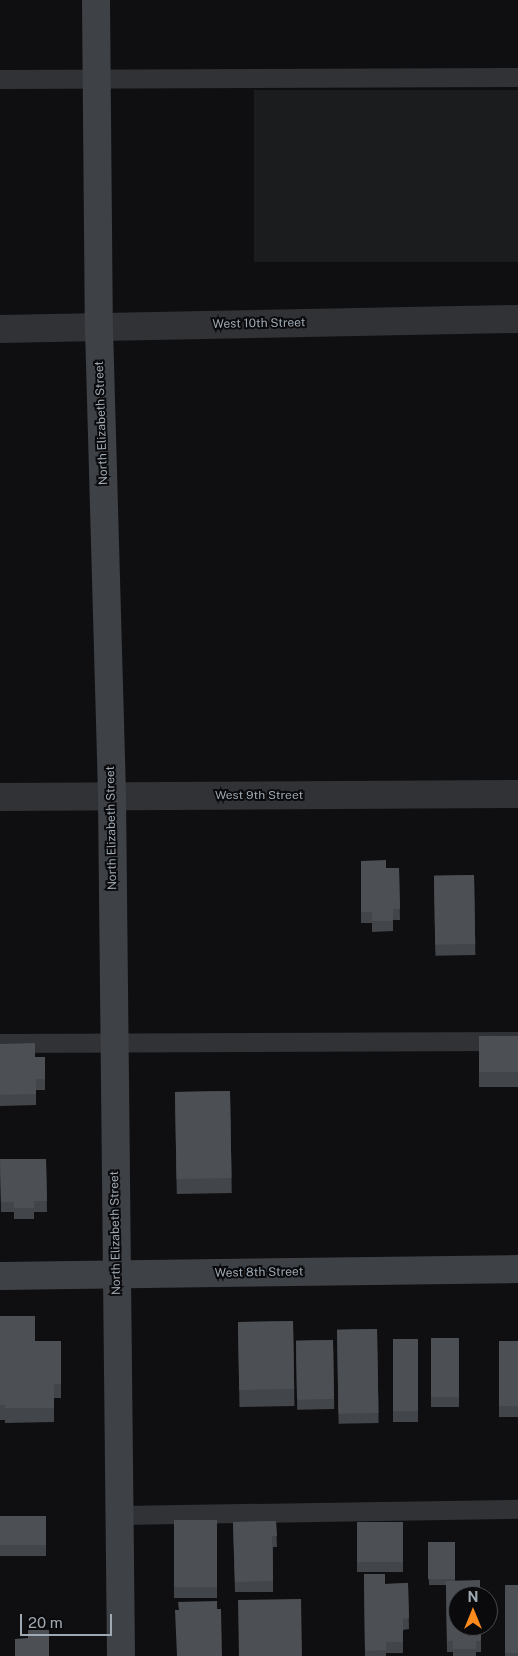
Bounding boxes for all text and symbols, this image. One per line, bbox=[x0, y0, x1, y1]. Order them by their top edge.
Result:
street label: West 10th Street bbox=[212, 316, 306, 332]
street label: North Elizabeth Street bbox=[93, 361, 111, 485]
street label: North Elizabeth Street bbox=[104, 766, 120, 890]
street label: West 9th Street bbox=[215, 789, 303, 803]
street label: North Elizabeth Street bbox=[108, 1171, 124, 1295]
street label: West 8th Street bbox=[215, 1265, 303, 1281]
north arrow bbox=[448, 1586, 498, 1636]
text: N bbox=[468, 1589, 478, 1605]
scale bar bbox=[22, 1604, 115, 1636]
text: 20 m bbox=[28, 1614, 63, 1631]

